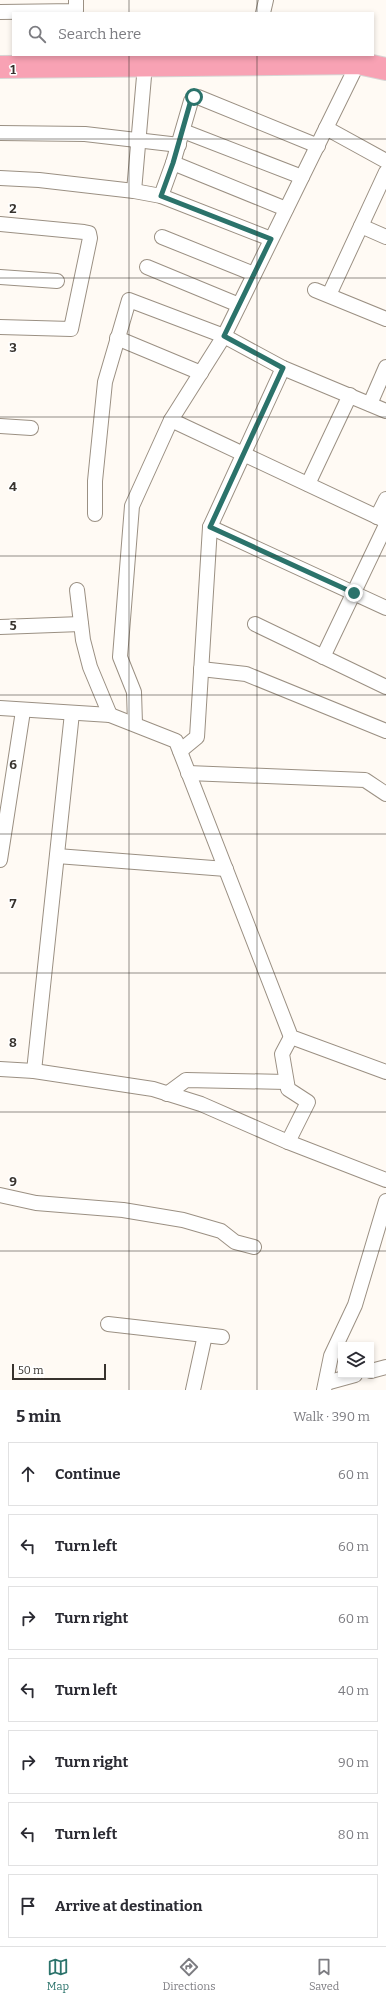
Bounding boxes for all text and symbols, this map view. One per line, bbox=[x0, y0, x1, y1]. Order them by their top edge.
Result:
search box bbox=[12, 12, 374, 56]
icon: search bbox=[26, 23, 48, 45]
text: Search here bbox=[58, 25, 141, 43]
text: 1 bbox=[10, 62, 16, 77]
route start bbox=[185, 88, 203, 106]
text: 2 bbox=[9, 201, 17, 216]
text: 3 bbox=[9, 340, 17, 355]
text: 4 bbox=[9, 479, 17, 494]
route end bbox=[345, 584, 363, 602]
text: 5 bbox=[9, 618, 17, 633]
text: 6 bbox=[9, 757, 17, 772]
text: 7 bbox=[10, 896, 17, 911]
text: 8 bbox=[9, 1035, 17, 1050]
text: 9 bbox=[9, 1174, 17, 1189]
map controls bbox=[338, 1342, 374, 1378]
button: layers bbox=[338, 1342, 374, 1378]
scale bar bbox=[12, 1362, 106, 1381]
text: 50 m bbox=[18, 1364, 44, 1377]
text: 5 min bbox=[16, 1406, 61, 1427]
text: Walk · 390 m bbox=[293, 1409, 370, 1424]
icon: ahead bbox=[17, 1463, 39, 1485]
text: Continue bbox=[55, 1465, 121, 1483]
text: 60 m bbox=[338, 1467, 369, 1482]
icon: left bbox=[17, 1535, 39, 1557]
text: Turn left bbox=[55, 1537, 117, 1555]
text: 60 m bbox=[338, 1539, 369, 1554]
icon: right bbox=[17, 1607, 39, 1629]
text: Turn right bbox=[55, 1609, 128, 1627]
text: 60 m bbox=[338, 1611, 369, 1626]
icon: left bbox=[17, 1679, 39, 1701]
text: Turn left bbox=[55, 1681, 117, 1699]
text: 40 m bbox=[338, 1683, 369, 1698]
icon: right bbox=[17, 1751, 39, 1773]
text: Turn right bbox=[55, 1753, 128, 1771]
text: 90 m bbox=[338, 1755, 369, 1770]
icon: left bbox=[17, 1823, 39, 1845]
text: Turn left bbox=[55, 1825, 117, 1843]
text: 80 m bbox=[338, 1827, 369, 1842]
icon: arrive bbox=[17, 1895, 39, 1917]
text: Arrive at destination bbox=[55, 1897, 202, 1915]
tab: Map bbox=[47, 1956, 69, 1993]
tab: Directions bbox=[163, 1956, 215, 1993]
tab: Saved bbox=[309, 1956, 339, 1993]

